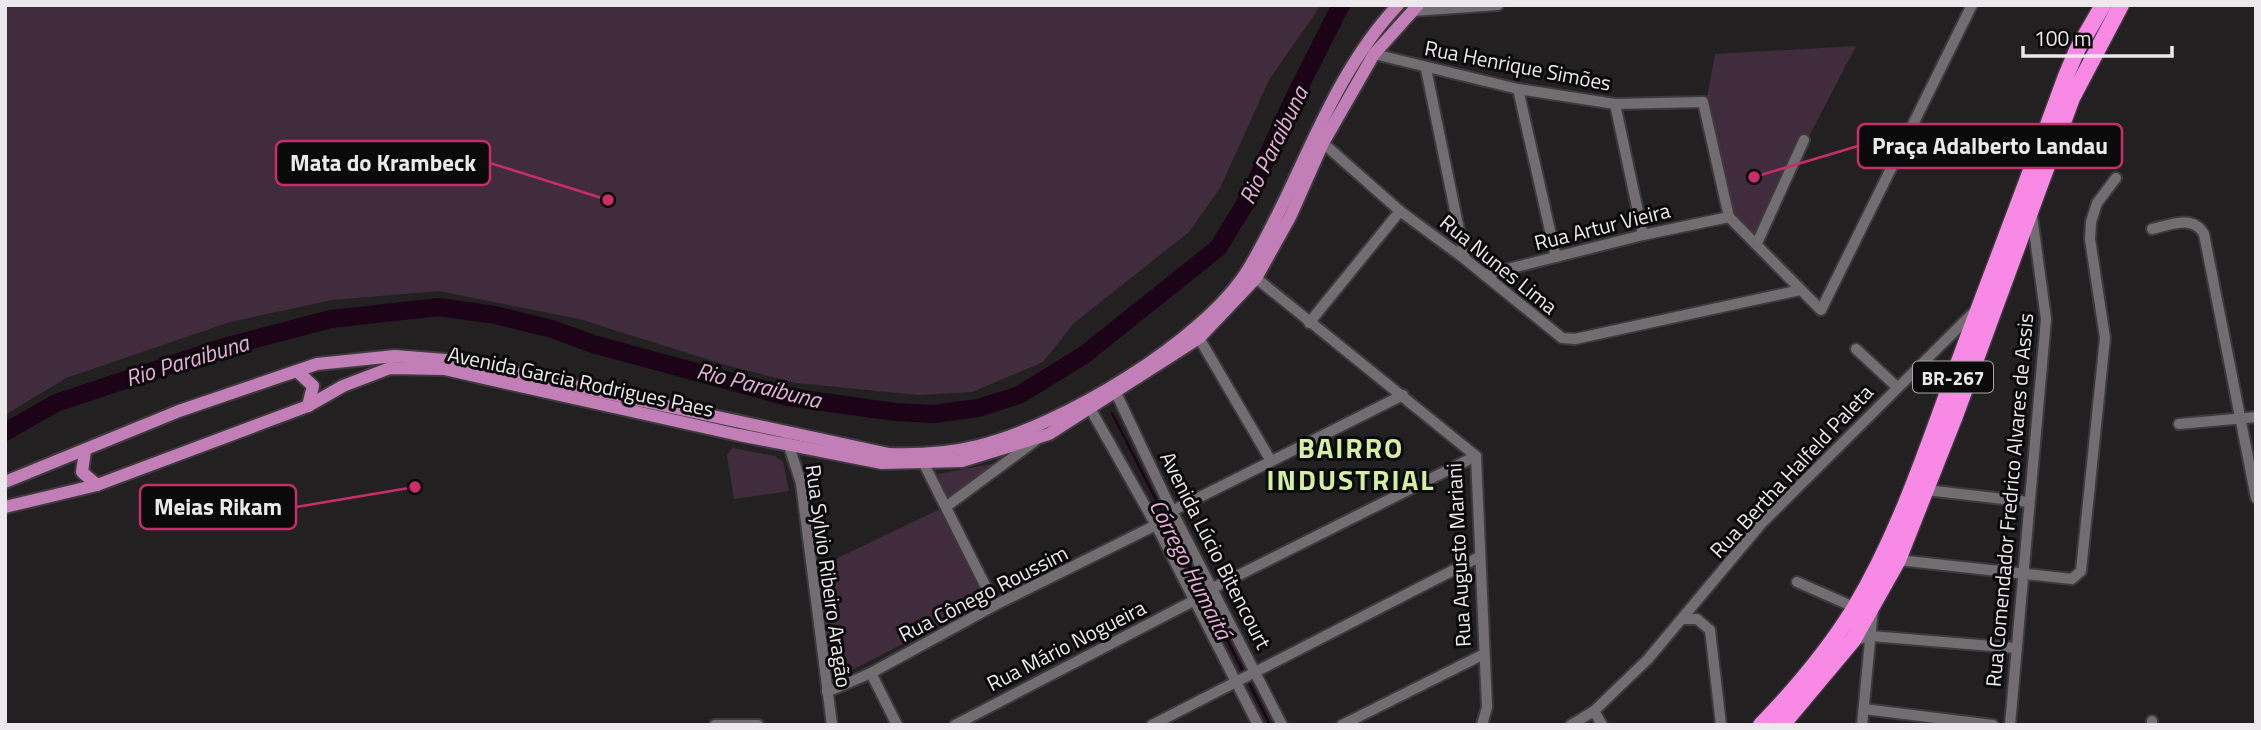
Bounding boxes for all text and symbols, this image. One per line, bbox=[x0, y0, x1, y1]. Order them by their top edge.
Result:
scale bar bbox=[2023, 14, 2172, 58]
text: 100 m bbox=[2034, 22, 2091, 54]
street label: Rua Henrique Simões bbox=[1422, 31, 1614, 99]
water label: Rio Paraibuna bbox=[1229, 79, 1317, 210]
callout: Praça Adalberto Landau bbox=[1858, 124, 2122, 168]
text: Praça Adalberto Landau bbox=[1872, 128, 2108, 163]
callout: Mata do Krambeck bbox=[276, 141, 490, 185]
text: Mata do Krambeck bbox=[290, 145, 476, 180]
street label: Rua Artur Vieira bbox=[1531, 194, 1674, 258]
street label: Rua Nunes Lima bbox=[1433, 206, 1565, 322]
street label: Rua Comendador Fredrico Alvares de Assis bbox=[1977, 312, 2041, 688]
water label: Rio Paraibuna bbox=[121, 324, 254, 395]
street label: Avenida Garcia Rodrigues Paes bbox=[445, 337, 717, 425]
water label: Rio Paraibuna bbox=[693, 353, 826, 418]
road number: BR-267 bbox=[1913, 362, 1993, 392]
street label: Rua Bertha Halfeld Paleta bbox=[1702, 377, 1881, 565]
district label: BAIRRO INDUSTRIAL bbox=[1267, 426, 1436, 501]
street label: Avenida Lúcio Bitencourt bbox=[1152, 446, 1280, 655]
street label: Rua Sylvio Ribeiro Aragão bbox=[797, 462, 861, 690]
street label: Rua Augusto Mariani bbox=[1437, 462, 1479, 648]
callout: Meias Rikam bbox=[140, 485, 296, 529]
text: Meias Rikam bbox=[154, 489, 282, 524]
water label: Córrego Humaitá bbox=[1141, 493, 1243, 648]
street label: Rua Cônego Roussim bbox=[893, 536, 1073, 650]
street label: Rua Mário Nogueira bbox=[981, 591, 1152, 699]

